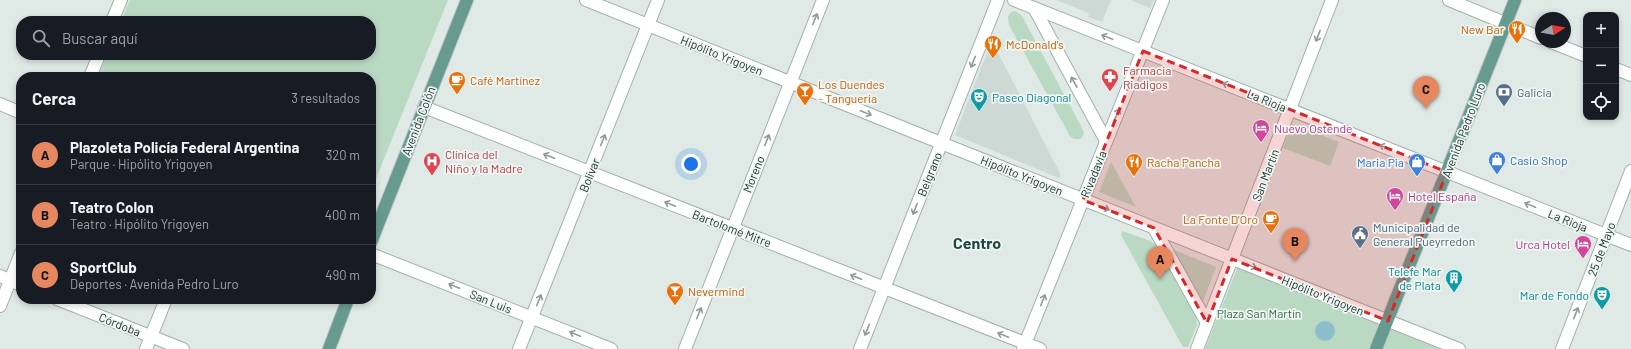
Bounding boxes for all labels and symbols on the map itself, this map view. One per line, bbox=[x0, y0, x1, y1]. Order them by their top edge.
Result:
north arrow bbox=[1535, 12, 1571, 48]
one-way arrow bbox=[812, 13, 819, 25]
restaurant icon: New Bar bbox=[1507, 19, 1527, 44]
place label: New Bar bbox=[1461, 22, 1505, 36]
one-way arrow bbox=[1313, 30, 1321, 42]
street label: Hipólito Yrigoyen bbox=[679, 32, 765, 78]
one-way arrow bbox=[1102, 32, 1114, 40]
restaurant icon: McDonald's bbox=[983, 34, 1003, 59]
place label: McDonald's bbox=[1006, 37, 1064, 51]
one-way arrow bbox=[969, 56, 977, 68]
place label: Farmacia Riadigos bbox=[1123, 63, 1171, 91]
pharmacy icon: Farmacia Riadigos bbox=[1100, 67, 1120, 92]
cafe icon: Café Martínez bbox=[447, 70, 467, 95]
place label: Café Martínez bbox=[470, 73, 540, 87]
pin: C bbox=[1413, 76, 1439, 109]
place label: Los Duendes - Tangueria bbox=[818, 77, 885, 105]
one-way arrow bbox=[1070, 77, 1078, 89]
one-way arrow bbox=[1222, 80, 1234, 88]
bar icon: Los Duendes - Tangueria bbox=[795, 81, 815, 106]
street label: Avenida Pedro Luro bbox=[1438, 81, 1488, 179]
bank icon: Galicia bbox=[1494, 82, 1514, 107]
street label: Avenida Colón bbox=[398, 84, 438, 158]
place label: Galicia bbox=[1517, 85, 1552, 99]
street label: La Rioja bbox=[1245, 86, 1289, 114]
theatre icon: Paseo Diagonal bbox=[969, 87, 989, 112]
place label: Paseo Diagonal bbox=[992, 90, 1071, 104]
one-way arrow bbox=[1114, 109, 1122, 121]
one-way arrow bbox=[860, 110, 872, 117]
hotel icon: Nuevo Ostende bbox=[1251, 118, 1271, 143]
place label: Nuevo Ostende bbox=[1274, 121, 1352, 135]
one-way arrow bbox=[764, 134, 772, 146]
one-way arrow bbox=[599, 135, 607, 147]
one-way arrow bbox=[1379, 143, 1391, 150]
place label: Clínica del Niño y la Madre bbox=[445, 147, 523, 175]
street label: San Martín bbox=[1249, 147, 1281, 203]
street label: Rivadavia bbox=[1077, 148, 1109, 200]
street label: Belgrano bbox=[914, 150, 944, 198]
shop icon: Casio Shop bbox=[1487, 150, 1507, 175]
hospital icon: Clínica del Niño y la Madre bbox=[422, 151, 442, 176]
one-way arrow bbox=[544, 151, 556, 159]
street label: Hipólito Yrigoyen bbox=[979, 152, 1065, 198]
restaurant icon: Racha Pancha bbox=[1124, 152, 1144, 177]
shop icon: Maria Pia bbox=[1407, 152, 1427, 177]
street label: Moreno bbox=[739, 153, 767, 195]
place label: Casio Shop bbox=[1510, 153, 1568, 167]
your location bbox=[681, 154, 701, 174]
street label: Bolívar bbox=[576, 155, 602, 194]
place label: Racha Pancha bbox=[1147, 155, 1220, 169]
place label: Maria Pia bbox=[1357, 155, 1404, 169]
hotel icon: Hotel España bbox=[1385, 186, 1405, 211]
place label: Hotel España bbox=[1408, 189, 1476, 203]
one-way arrow bbox=[665, 199, 677, 207]
one-way arrow bbox=[1524, 200, 1536, 208]
one-way arrow bbox=[911, 203, 918, 215]
one-way arrow bbox=[1097, 204, 1109, 212]
street label: La Rioja bbox=[1546, 206, 1590, 234]
street label: Bartolomé Mitre bbox=[691, 207, 773, 249]
cafe icon: La Fonte D'Oro bbox=[1261, 209, 1281, 234]
place label: La Fonte D'Oro bbox=[1183, 212, 1258, 226]
place label: Municipalidad de General Pueyrredon bbox=[1373, 220, 1475, 248]
street label: 25 de Mayo bbox=[1584, 220, 1618, 278]
public building icon: Municipalidad de General Pueyrredon bbox=[1350, 224, 1370, 249]
pin: B bbox=[1282, 228, 1308, 261]
district label: Centro bbox=[953, 233, 1001, 252]
hotel icon: Urca Hotel bbox=[1573, 234, 1593, 259]
place label: Urca Hotel bbox=[1515, 237, 1570, 251]
pin: A bbox=[1147, 246, 1173, 279]
one-way arrow bbox=[1244, 263, 1256, 271]
place label: Telefe Mar de Plata bbox=[1388, 264, 1442, 292]
building icon: Telefe Mar de Plata bbox=[1444, 268, 1464, 293]
one-way arrow bbox=[851, 272, 863, 280]
street label: Hipólito Yrigoyen bbox=[1280, 272, 1366, 318]
bar icon: Nevermind bbox=[665, 281, 685, 306]
one-way arrow bbox=[449, 282, 461, 290]
place label: Nevermind bbox=[688, 284, 745, 298]
theatre icon: Mar de Fondo bbox=[1592, 285, 1612, 310]
street label: San Luis bbox=[468, 286, 514, 316]
place label: Mar de Fondo bbox=[1520, 288, 1589, 302]
one-way arrow bbox=[536, 294, 543, 306]
one-way arrow bbox=[1040, 294, 1047, 306]
park label: Plaza San Martín bbox=[1217, 306, 1301, 320]
one-way arrow bbox=[696, 307, 703, 319]
one-way arrow bbox=[1573, 307, 1581, 319]
street label: Córdoba bbox=[97, 309, 143, 339]
one-way arrow bbox=[863, 324, 871, 336]
one-way arrow bbox=[569, 330, 581, 338]
one-way arrow bbox=[998, 330, 1010, 338]

